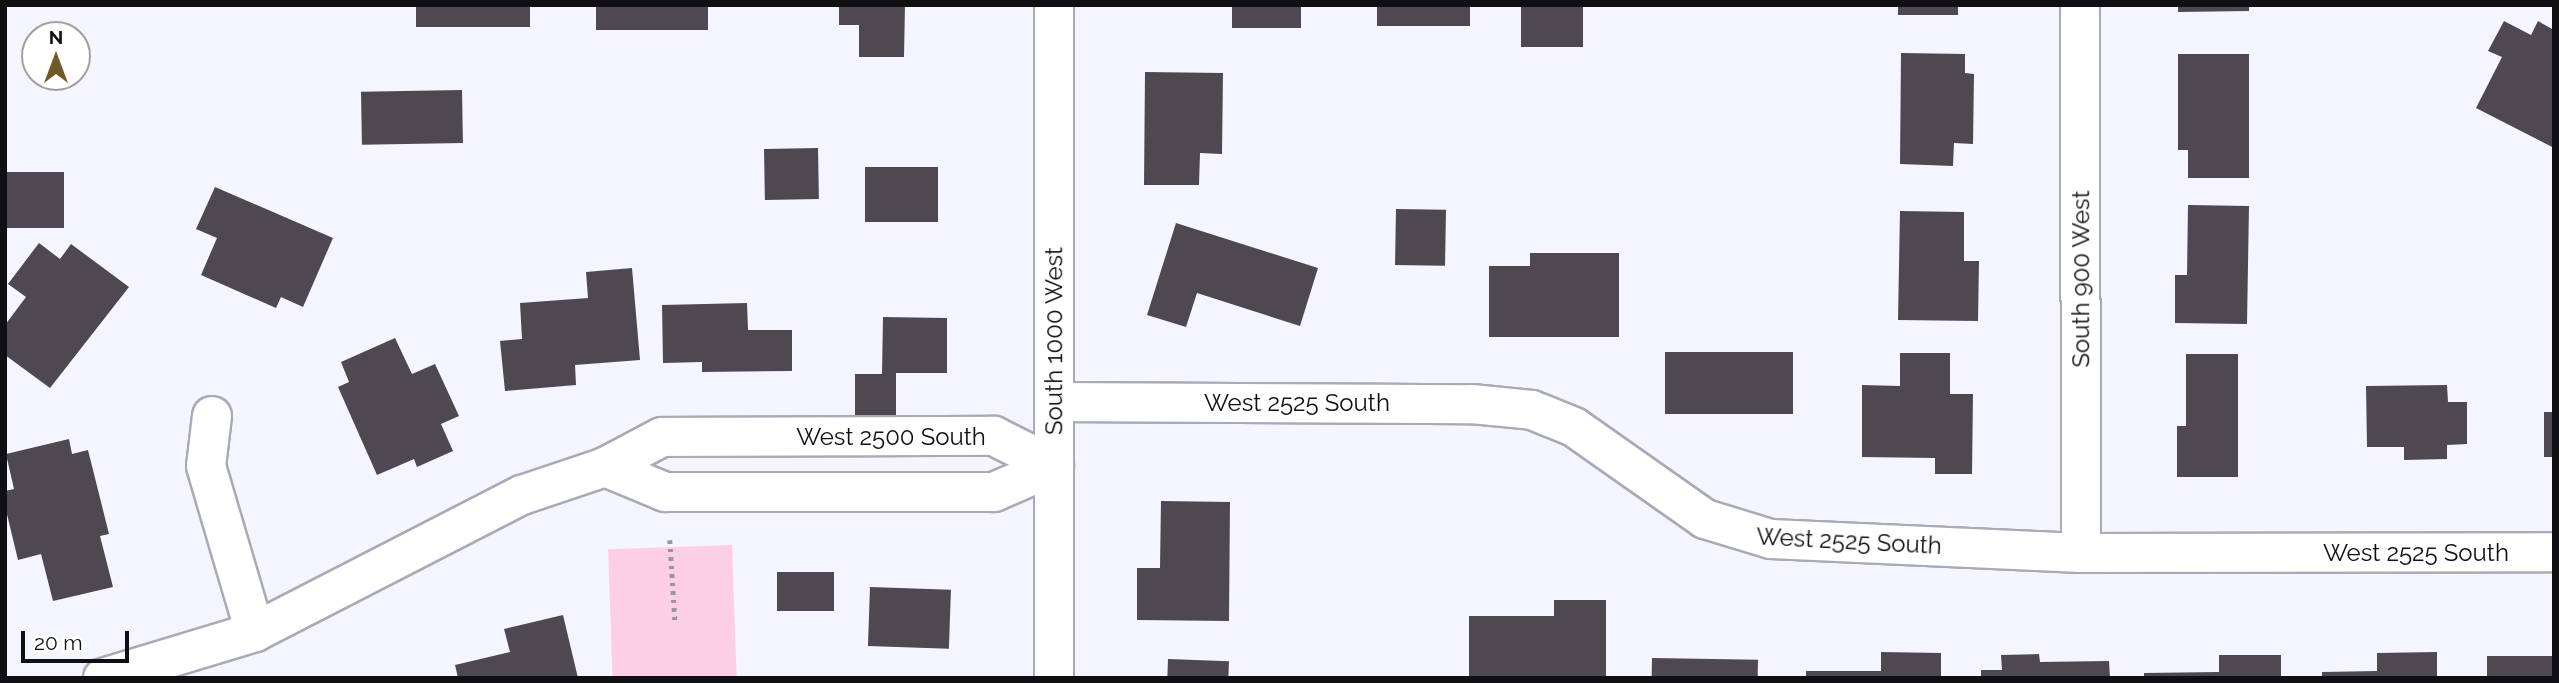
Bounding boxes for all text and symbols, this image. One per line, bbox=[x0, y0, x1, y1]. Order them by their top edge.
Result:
north arrow bbox=[21, 21, 91, 91]
text: N bbox=[49, 26, 63, 48]
street label: South 900 West bbox=[2067, 190, 2095, 368]
street label: South 1000 West bbox=[1040, 247, 1068, 435]
street label: West 2525 South bbox=[1204, 389, 1390, 417]
street label: West 2500 South bbox=[796, 423, 986, 451]
street label: West 2525 South bbox=[1755, 522, 1943, 560]
street label: West 2525 South bbox=[2323, 539, 2509, 567]
scale bar bbox=[24, 616, 133, 660]
text: 20 m bbox=[34, 630, 82, 655]

